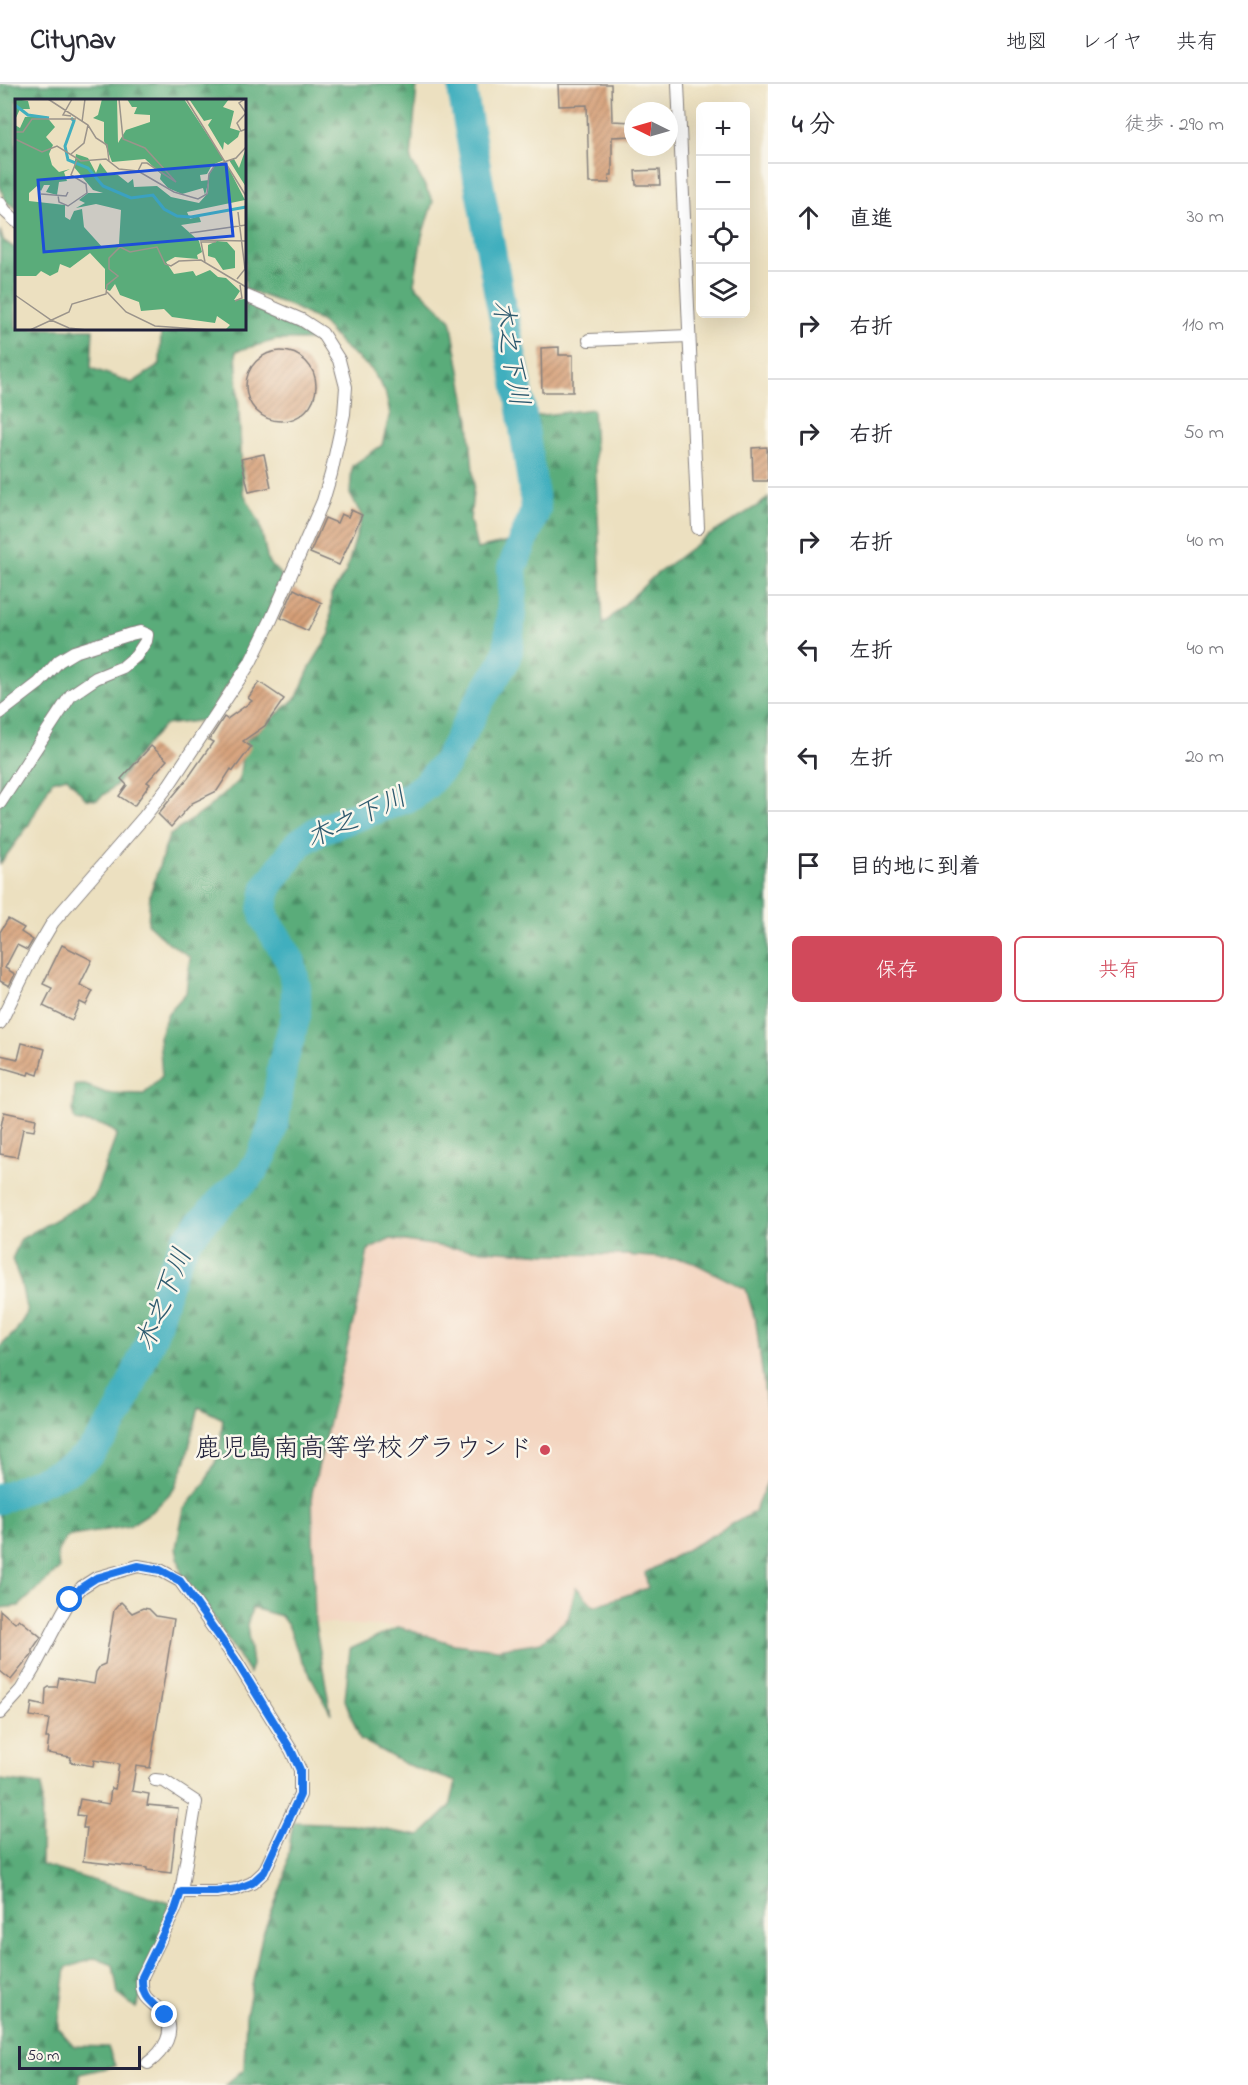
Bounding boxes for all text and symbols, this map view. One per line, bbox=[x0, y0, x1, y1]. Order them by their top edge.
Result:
text: Citynav bbox=[30, 21, 115, 62]
text: 地図 bbox=[1006, 28, 1048, 58]
text: レイヤ bbox=[1081, 28, 1143, 58]
text: 共有 bbox=[1176, 28, 1218, 58]
inset map bbox=[15, 99, 246, 330]
north arrow bbox=[624, 102, 678, 156]
map controls bbox=[696, 102, 750, 318]
button: + bbox=[696, 102, 750, 156]
text: 4 分 bbox=[792, 107, 835, 145]
text: 徒歩 · 290 m bbox=[1125, 111, 1224, 140]
button: − bbox=[696, 156, 750, 210]
icon: ahead bbox=[792, 201, 825, 234]
text: 30 m bbox=[1187, 203, 1224, 232]
text: 直進 bbox=[849, 204, 893, 236]
button: locate bbox=[696, 210, 750, 264]
button: layers bbox=[696, 264, 750, 318]
water label: 木之下川 bbox=[480, 296, 538, 410]
icon: right bbox=[792, 309, 825, 342]
text: 110 m bbox=[1182, 311, 1224, 340]
text: 右折 bbox=[849, 312, 893, 344]
icon: right bbox=[792, 417, 825, 450]
text: 50 m bbox=[1183, 419, 1224, 448]
text: 右折 bbox=[849, 420, 893, 452]
icon: right bbox=[792, 525, 825, 558]
text: 40 m bbox=[1187, 527, 1224, 556]
text: 右折 bbox=[849, 528, 893, 560]
icon: left bbox=[792, 633, 825, 666]
text: 40 m bbox=[1187, 635, 1224, 664]
text: 左折 bbox=[849, 636, 893, 668]
icon: left bbox=[792, 741, 825, 774]
text: 20 m bbox=[1185, 743, 1224, 772]
text: 左折 bbox=[849, 744, 893, 776]
water label: 木之下川 bbox=[300, 779, 414, 859]
icon: arrive bbox=[792, 849, 825, 882]
text: 目的地に到着 bbox=[849, 852, 981, 884]
button: 保存 bbox=[792, 936, 1002, 1002]
button: 共有 bbox=[1014, 936, 1224, 1002]
water label: 木之下川 bbox=[127, 1243, 203, 1357]
place label: 鹿児島南高等学校グラウンド bbox=[195, 1431, 533, 1469]
marker: 鹿児島南高等学校グラウンド bbox=[538, 1443, 552, 1457]
route start bbox=[56, 1586, 82, 1612]
route end bbox=[151, 2001, 177, 2027]
scale bar bbox=[18, 2043, 141, 2070]
text: 50 m bbox=[27, 2044, 59, 2068]

